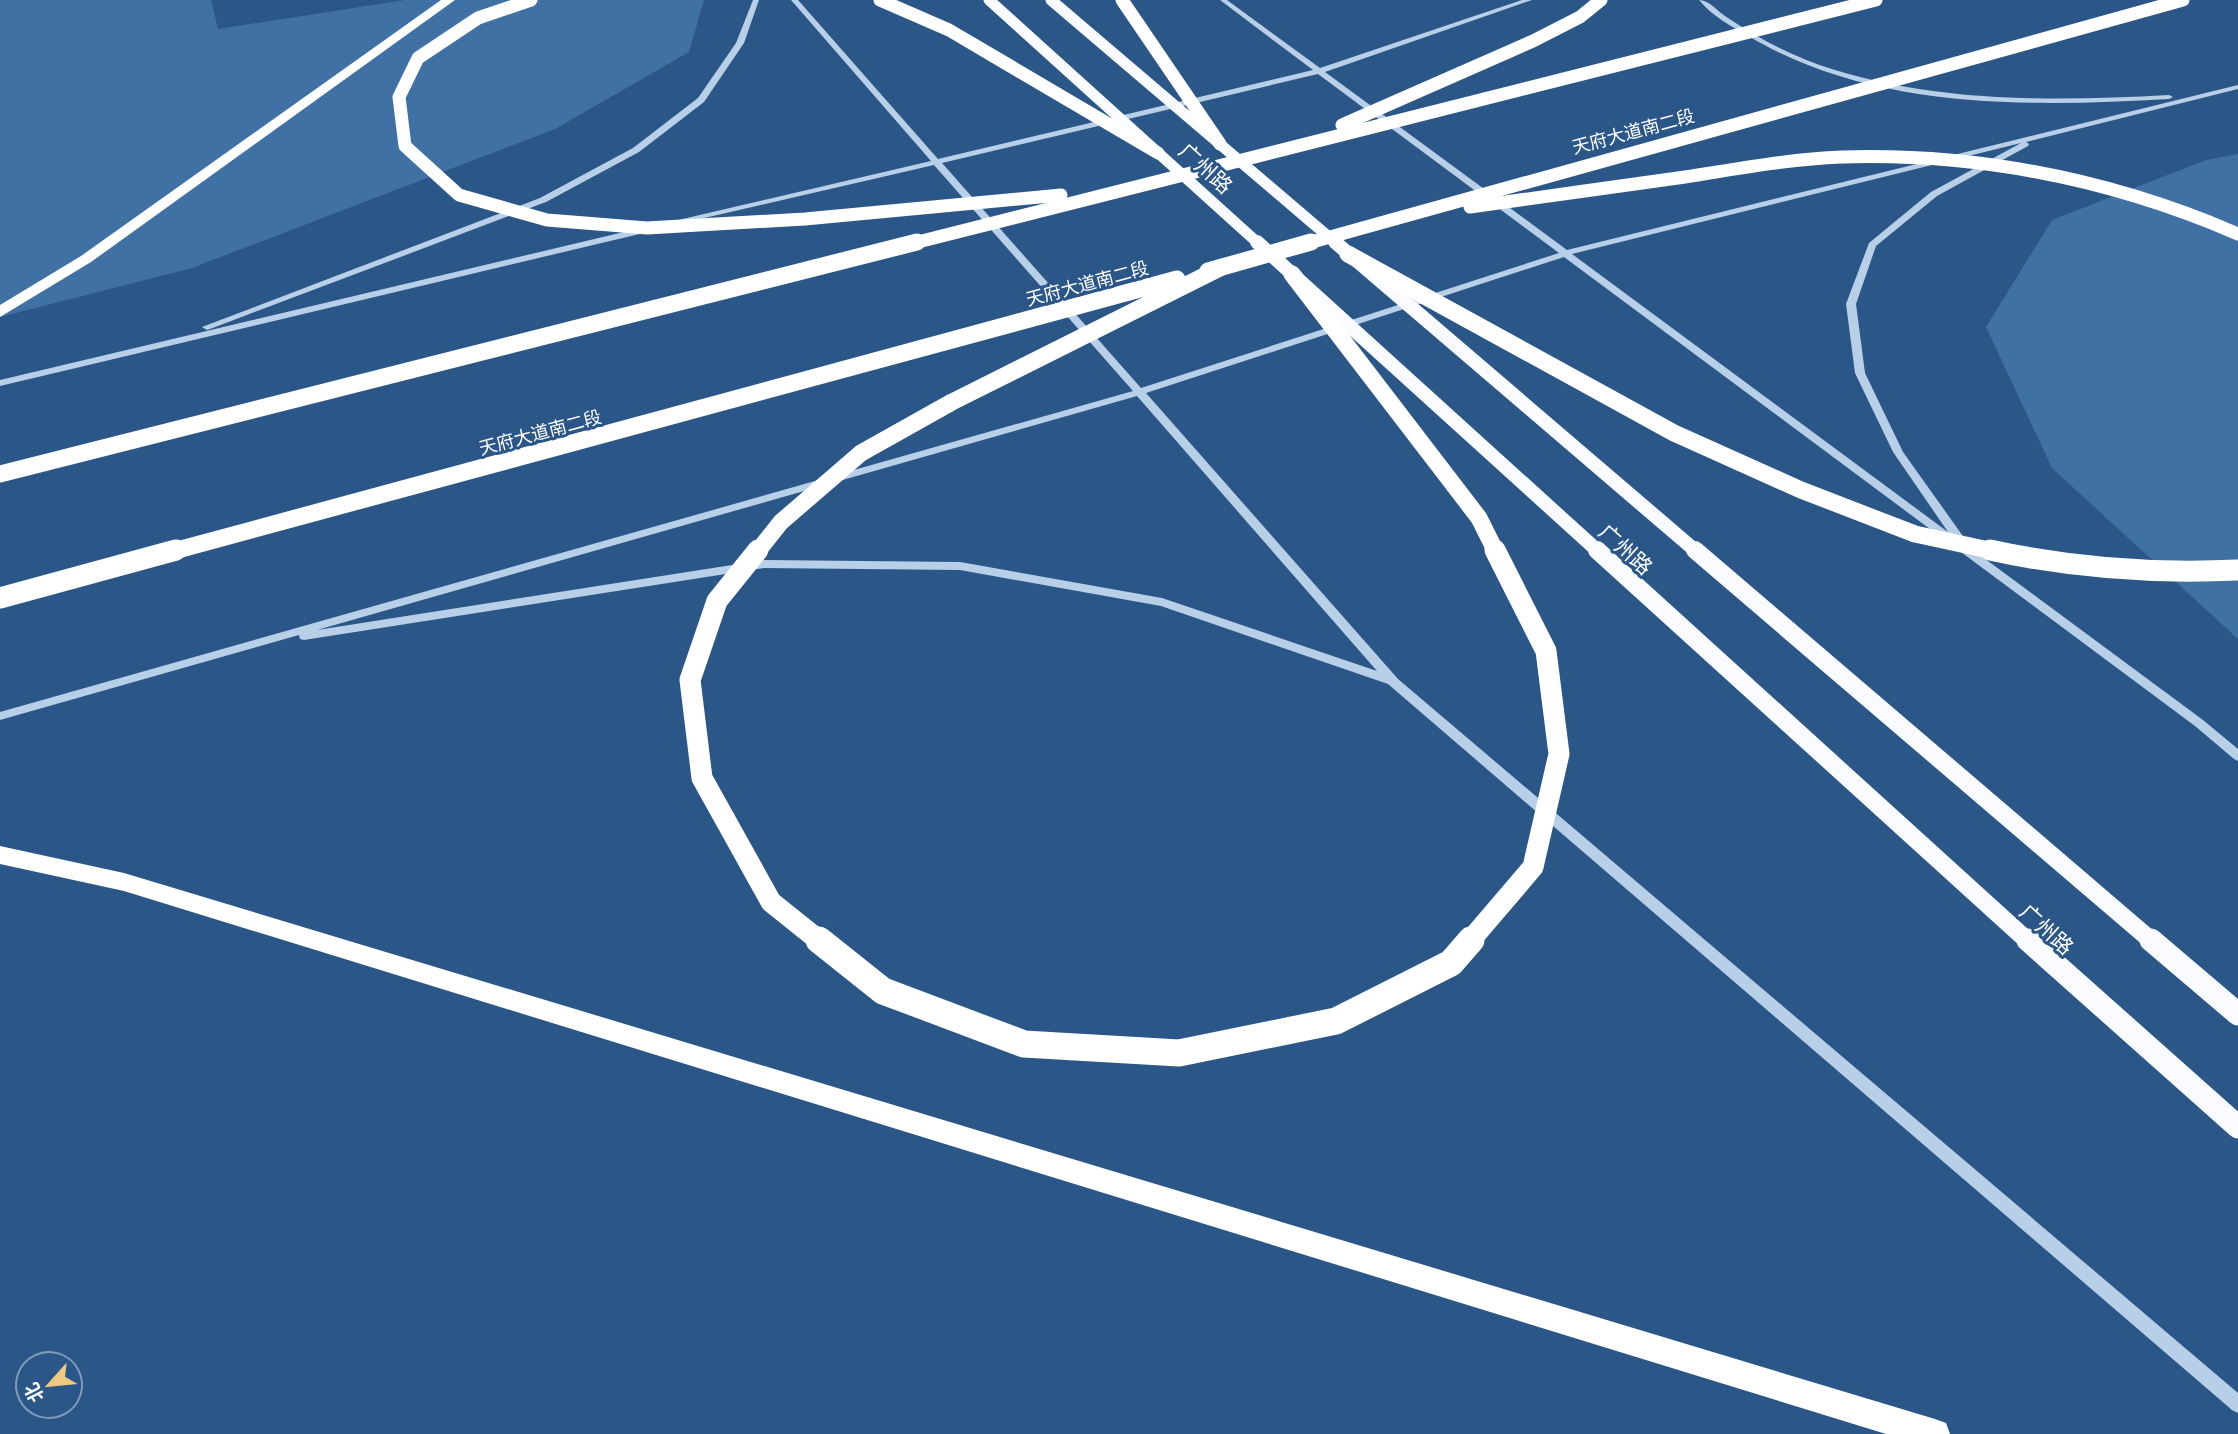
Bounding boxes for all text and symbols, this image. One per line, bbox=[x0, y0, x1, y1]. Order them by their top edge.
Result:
street label: 天府大道南二段 bbox=[1569, 103, 1697, 159]
street label: 广州路 bbox=[1173, 137, 1239, 199]
street label: 天府大道南二段 bbox=[1023, 255, 1151, 311]
street label: 天府大道南二段 bbox=[476, 404, 604, 460]
street label: 广州路 bbox=[1593, 518, 1659, 580]
street label: 广州路 bbox=[2014, 898, 2080, 960]
north arrow bbox=[14, 1350, 84, 1420]
text: 北 bbox=[18, 1378, 50, 1407]

